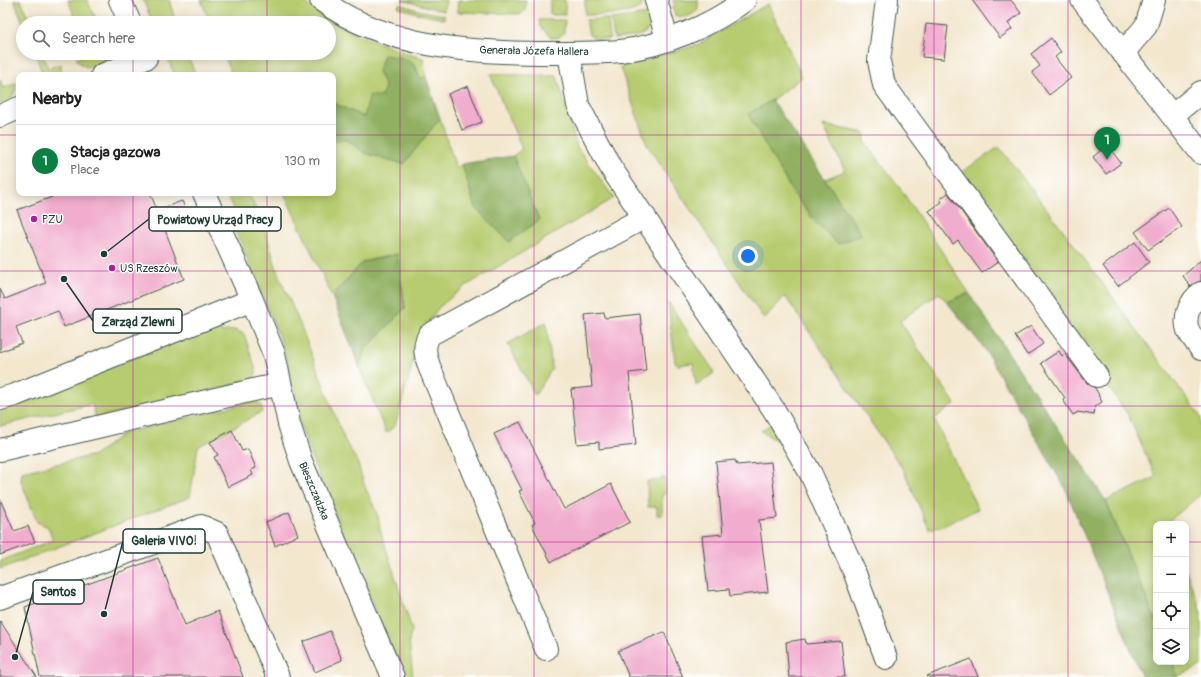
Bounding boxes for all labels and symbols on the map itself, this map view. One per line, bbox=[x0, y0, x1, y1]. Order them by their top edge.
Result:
street label: Generała Józefa Hallera bbox=[479, 44, 589, 58]
pin: 1 bbox=[1094, 127, 1120, 160]
callout: Powiatowy Urząd Pracy bbox=[149, 207, 281, 231]
place label: PZU bbox=[42, 213, 63, 226]
text: Powiatowy Urząd Pracy bbox=[157, 213, 274, 228]
marker: PZU bbox=[29, 214, 39, 224]
your location bbox=[738, 246, 758, 266]
place label: US Rzeszów bbox=[120, 262, 178, 275]
marker: US Rzeszów bbox=[107, 263, 117, 273]
callout: Zarząd Zlewni bbox=[93, 309, 182, 333]
text: Zarząd Zlewni bbox=[102, 315, 174, 330]
street label: Bieszczadzka bbox=[296, 460, 332, 522]
callout: Galeria VIVO! bbox=[123, 529, 205, 553]
text: Galeria VIVO! bbox=[131, 534, 197, 549]
callout: Santos bbox=[33, 580, 84, 604]
text: Santos bbox=[40, 585, 76, 600]

